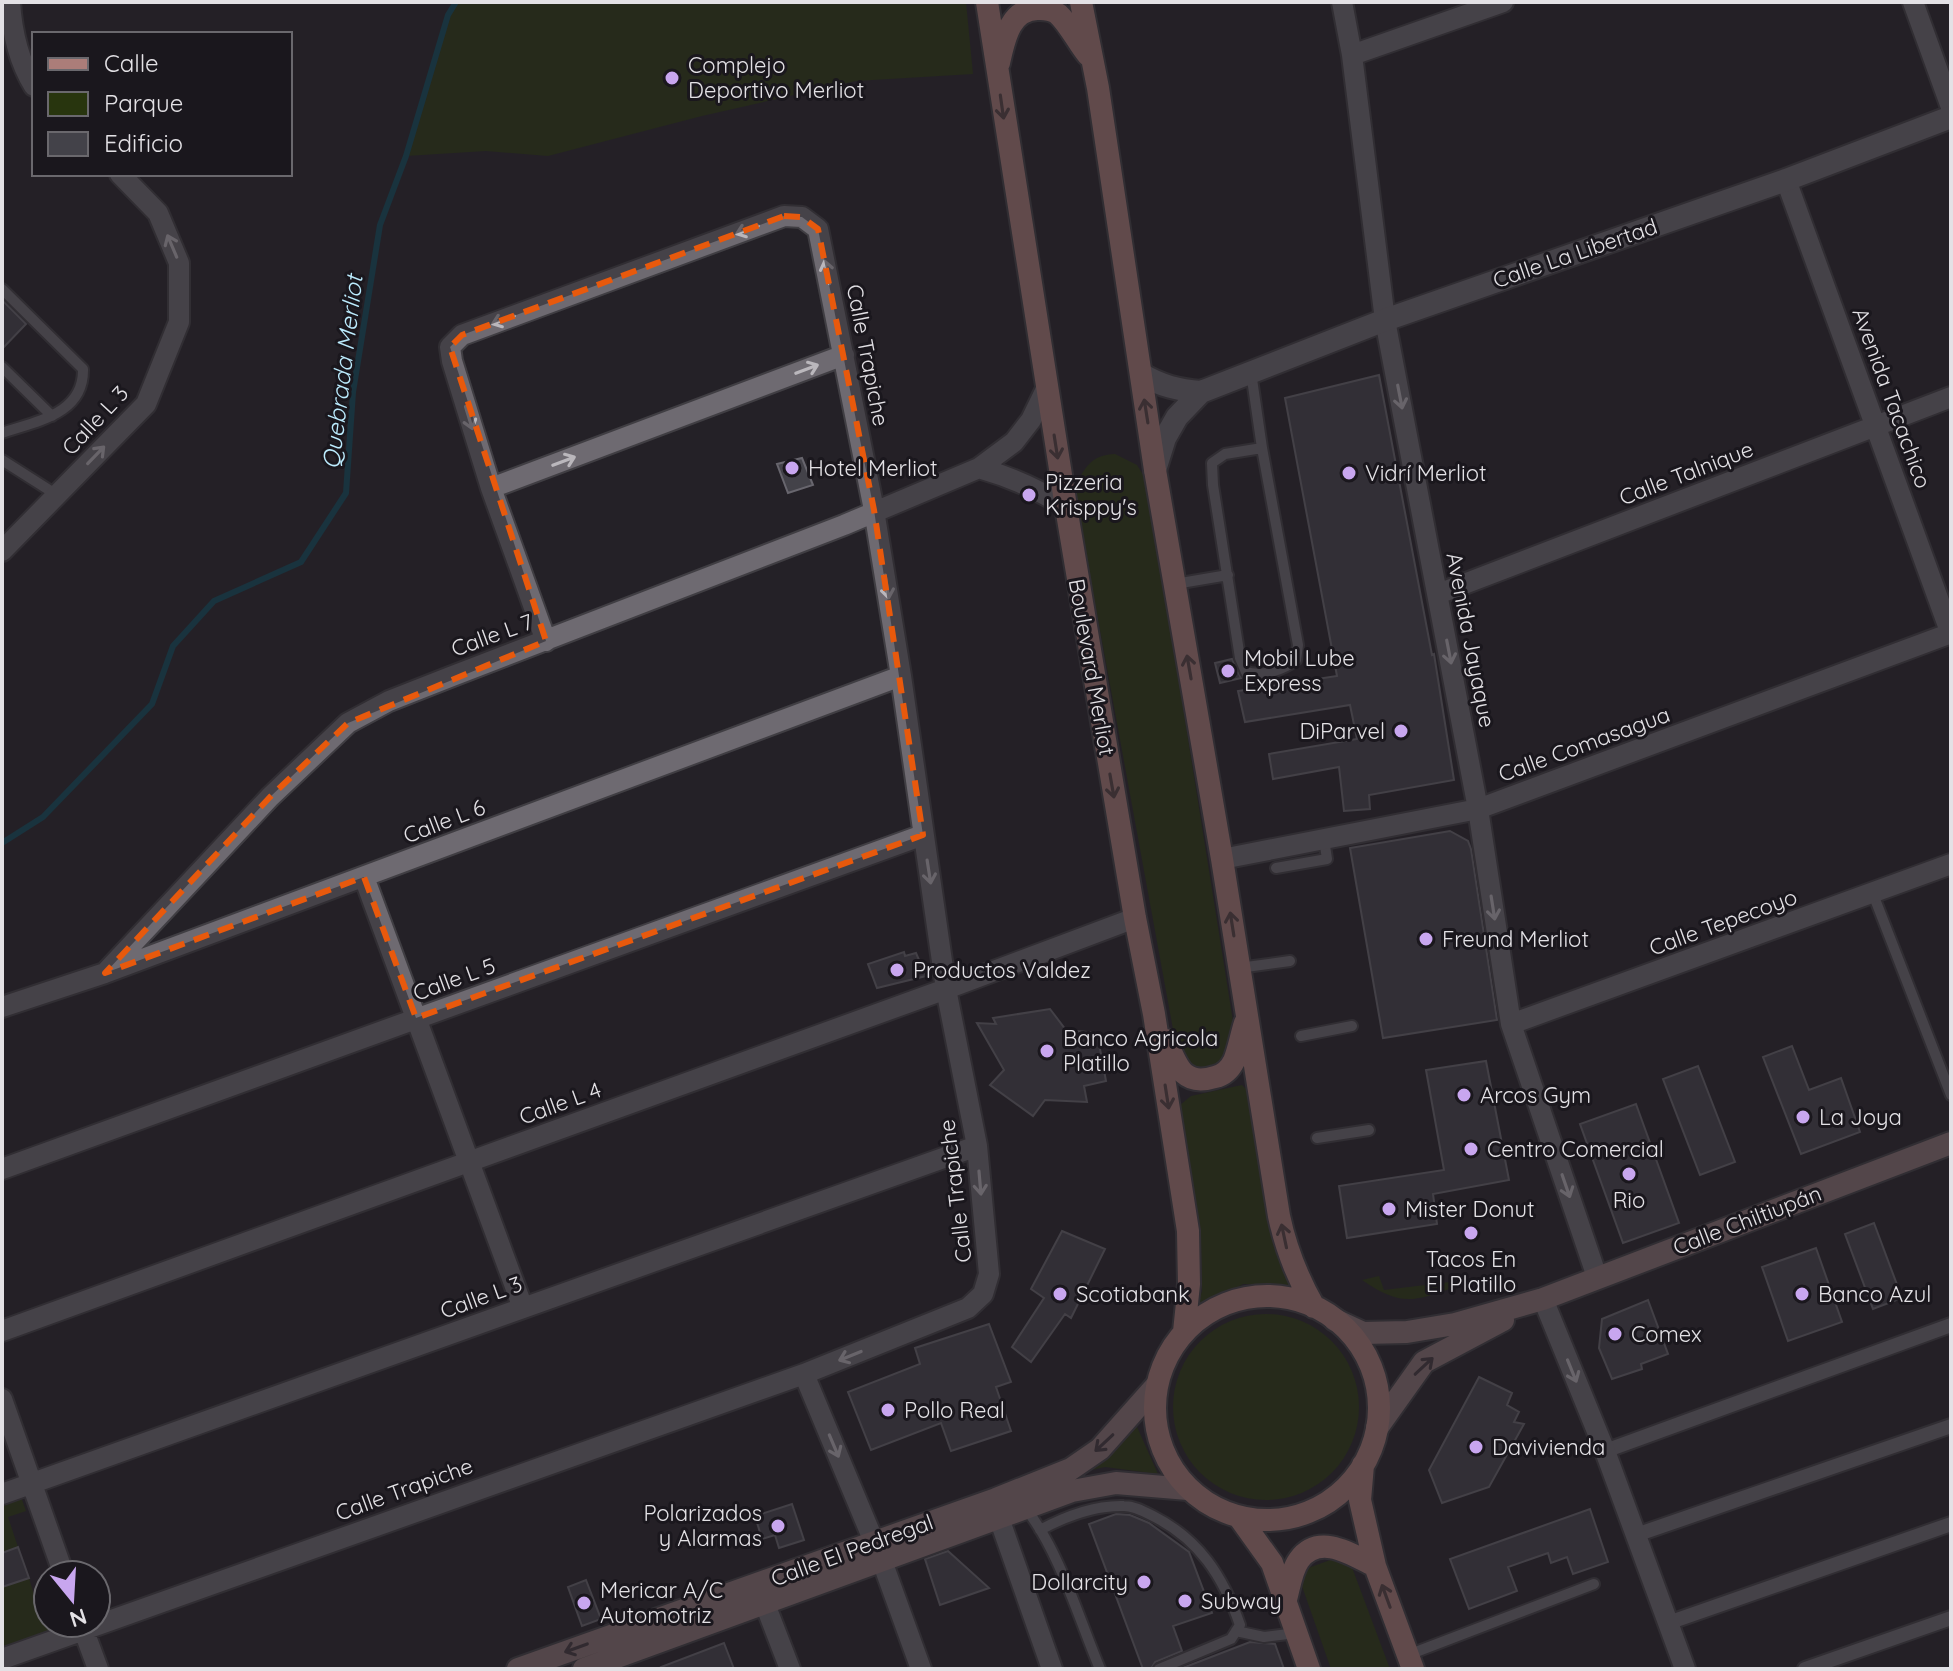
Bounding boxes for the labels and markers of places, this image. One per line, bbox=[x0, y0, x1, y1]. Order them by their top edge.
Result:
place label: Complejo Deportivo Merliot bbox=[688, 51, 864, 104]
marker: Complejo Deportivo Merliot bbox=[663, 69, 681, 87]
place label: Hotel Merliot bbox=[808, 454, 938, 482]
marker: Hotel Merliot bbox=[783, 459, 801, 477]
place label: Vidrí Merliot bbox=[1365, 459, 1486, 487]
marker: Vidrí Merliot bbox=[1340, 464, 1358, 482]
place label: Pizzeria Krisppy's bbox=[1045, 468, 1137, 521]
marker: Pizzeria Krisppy's bbox=[1020, 486, 1038, 504]
place label: Mobil Lube Express bbox=[1244, 644, 1355, 697]
marker: Mobil Lube Express bbox=[1219, 662, 1237, 680]
place label: DiParvel bbox=[1300, 717, 1385, 745]
marker: DiParvel bbox=[1392, 722, 1410, 740]
place label: Freund Merliot bbox=[1442, 925, 1589, 953]
marker: Freund Merliot bbox=[1417, 930, 1435, 948]
place label: Productos Valdez bbox=[913, 956, 1091, 984]
marker: Productos Valdez bbox=[888, 961, 906, 979]
place label: Banco Agricola Platillo bbox=[1063, 1024, 1218, 1077]
marker: Banco Agricola Platillo bbox=[1038, 1042, 1056, 1060]
place label: Arcos Gym bbox=[1480, 1081, 1591, 1109]
marker: Arcos Gym bbox=[1455, 1086, 1473, 1104]
place label: La Joya bbox=[1819, 1103, 1902, 1131]
marker: La Joya bbox=[1794, 1108, 1812, 1126]
place label: Centro Comercial bbox=[1487, 1135, 1664, 1163]
marker: Centro Comercial bbox=[1462, 1140, 1480, 1158]
marker: Rio bbox=[1620, 1165, 1638, 1183]
place label: Rio bbox=[1613, 1186, 1645, 1214]
place label: Mister Donut bbox=[1405, 1195, 1534, 1223]
marker: Mister Donut bbox=[1380, 1200, 1398, 1218]
marker: Tacos En El Platillo bbox=[1462, 1224, 1480, 1242]
place label: Tacos En El Platillo bbox=[1426, 1245, 1516, 1298]
place label: Scotiabank bbox=[1076, 1280, 1190, 1308]
place label: Banco Azul bbox=[1818, 1280, 1931, 1308]
marker: Scotiabank bbox=[1051, 1285, 1069, 1303]
marker: Banco Azul bbox=[1793, 1285, 1811, 1303]
place label: Comex bbox=[1631, 1320, 1702, 1348]
marker: Comex bbox=[1606, 1325, 1624, 1343]
place label: Pollo Real bbox=[904, 1396, 1005, 1424]
marker: Pollo Real bbox=[879, 1401, 897, 1419]
place label: Davivienda bbox=[1492, 1433, 1605, 1461]
marker: Davivienda bbox=[1467, 1438, 1485, 1456]
place label: Polarizados y Alarmas bbox=[643, 1499, 762, 1552]
marker: Polarizados y Alarmas bbox=[769, 1517, 787, 1535]
place label: Dollarcity bbox=[1031, 1568, 1128, 1596]
marker: Dollarcity bbox=[1135, 1573, 1153, 1591]
place label: Mericar A/C Automotriz bbox=[600, 1576, 723, 1629]
place label: Subway bbox=[1201, 1587, 1282, 1615]
marker: Subway bbox=[1176, 1592, 1194, 1610]
marker: Mericar A/C Automotriz bbox=[575, 1594, 593, 1612]

